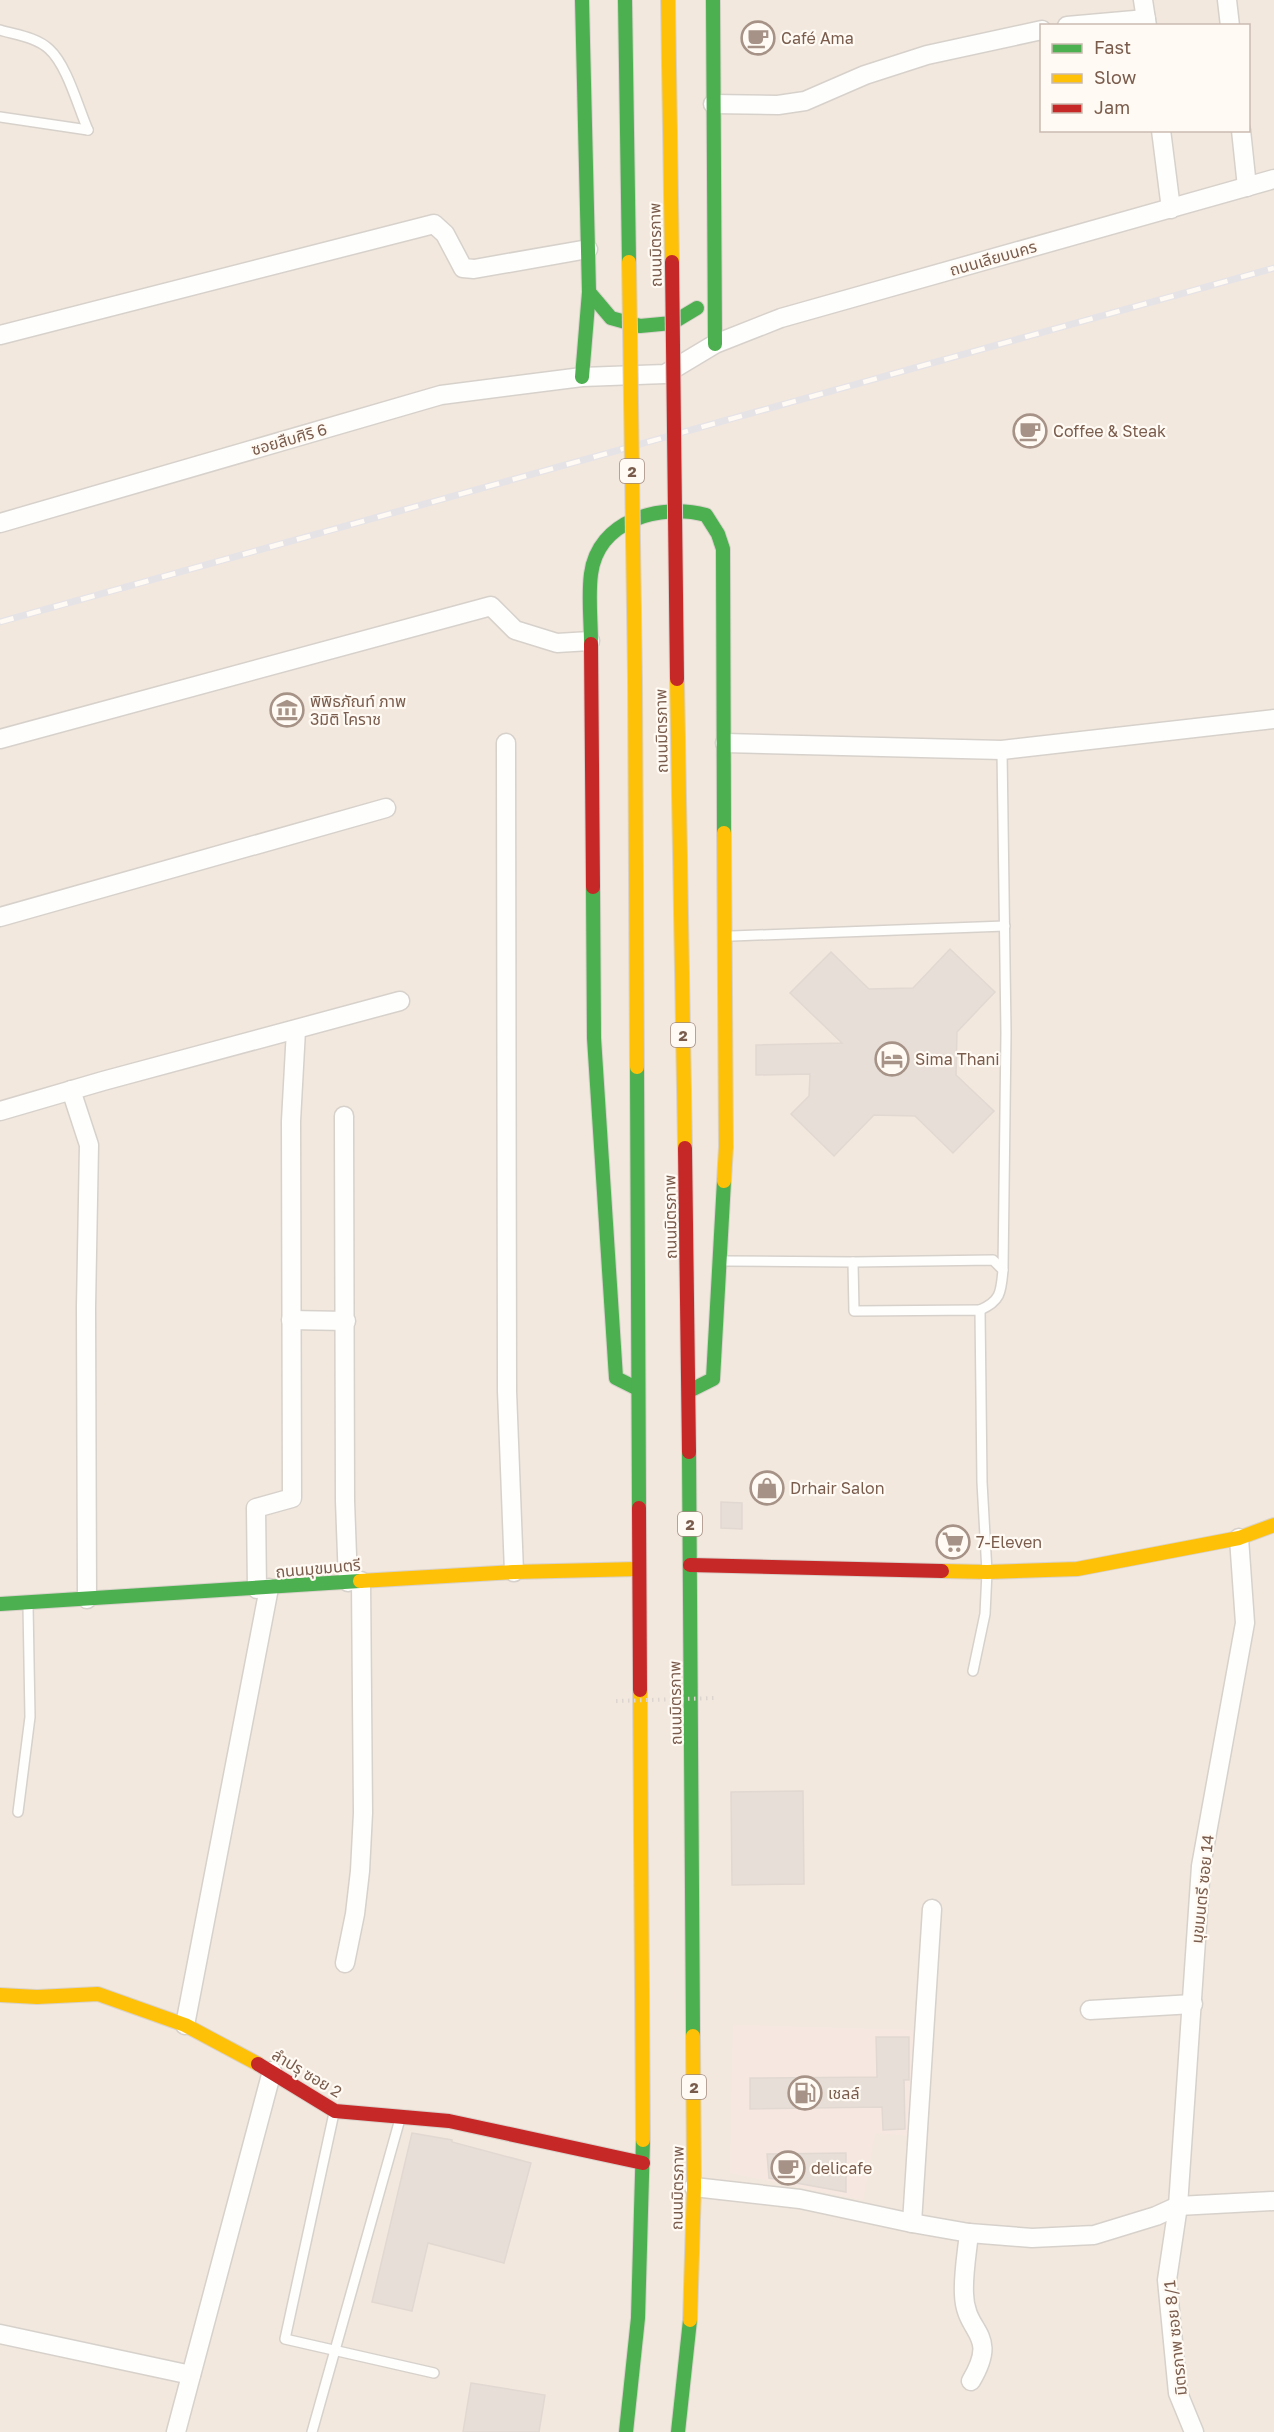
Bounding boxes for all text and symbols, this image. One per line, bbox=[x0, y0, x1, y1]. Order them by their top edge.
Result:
cafe icon: Café Ama bbox=[740, 20, 776, 56]
legend bbox=[1040, 24, 1250, 132]
place label: Café Ama bbox=[781, 28, 854, 48]
text: Fast bbox=[1094, 36, 1131, 58]
text: Slow bbox=[1094, 66, 1137, 88]
text: Jam bbox=[1094, 96, 1130, 118]
street label: ถนนมิตรภาพ bbox=[644, 203, 666, 287]
street label: ถนนเลียบนคร bbox=[947, 236, 1039, 280]
cafe icon: Coffee & Steak bbox=[1012, 413, 1048, 449]
street label: ซอยสืบศิริ 6 bbox=[249, 419, 329, 459]
place label: Coffee & Steak bbox=[1053, 421, 1166, 441]
road number: 2 bbox=[620, 459, 644, 483]
street label: ถนนมิตรภาพ bbox=[650, 689, 672, 773]
place label: พิพิธภัณท์ ภาพ 3มิติ โคราช bbox=[310, 691, 406, 729]
museum icon: พิพิธภัณท์ ภาพ 3มิติ โคราช bbox=[269, 692, 305, 728]
road number: 2 bbox=[671, 1023, 695, 1047]
hotel icon: Sima Thani bbox=[874, 1041, 910, 1077]
place label: Sima Thani bbox=[915, 1049, 1000, 1069]
street label: ถนนมิตรภาพ bbox=[659, 1175, 681, 1259]
shop icon: Drhair Salon bbox=[749, 1470, 785, 1506]
place label: Drhair Salon bbox=[790, 1478, 885, 1498]
road number: 2 bbox=[678, 1512, 702, 1536]
supermarket icon: 7-Eleven bbox=[935, 1524, 971, 1560]
place label: 7-Eleven bbox=[976, 1532, 1042, 1552]
street label: ถนนมุขมนตรี bbox=[275, 1554, 362, 1582]
street label: ถนนมิตรภาพ bbox=[664, 1661, 686, 1745]
street label: มุขมนตรี ซอย 14 bbox=[1186, 1834, 1218, 1944]
street label: ลำปรุ ซอย 2 bbox=[268, 2044, 346, 2102]
road number: 2 bbox=[682, 2075, 706, 2099]
fuel station icon: เชลล์ bbox=[787, 2075, 823, 2111]
place label: เชลล์ bbox=[828, 2083, 860, 2103]
street label: ถนนมิตรภาพ bbox=[666, 2146, 688, 2230]
cafe icon: delicafe bbox=[770, 2150, 806, 2186]
place label: delicafe bbox=[811, 2158, 872, 2178]
street label: มิตรภาพ ซอย 8/1 bbox=[1159, 2279, 1191, 2397]

